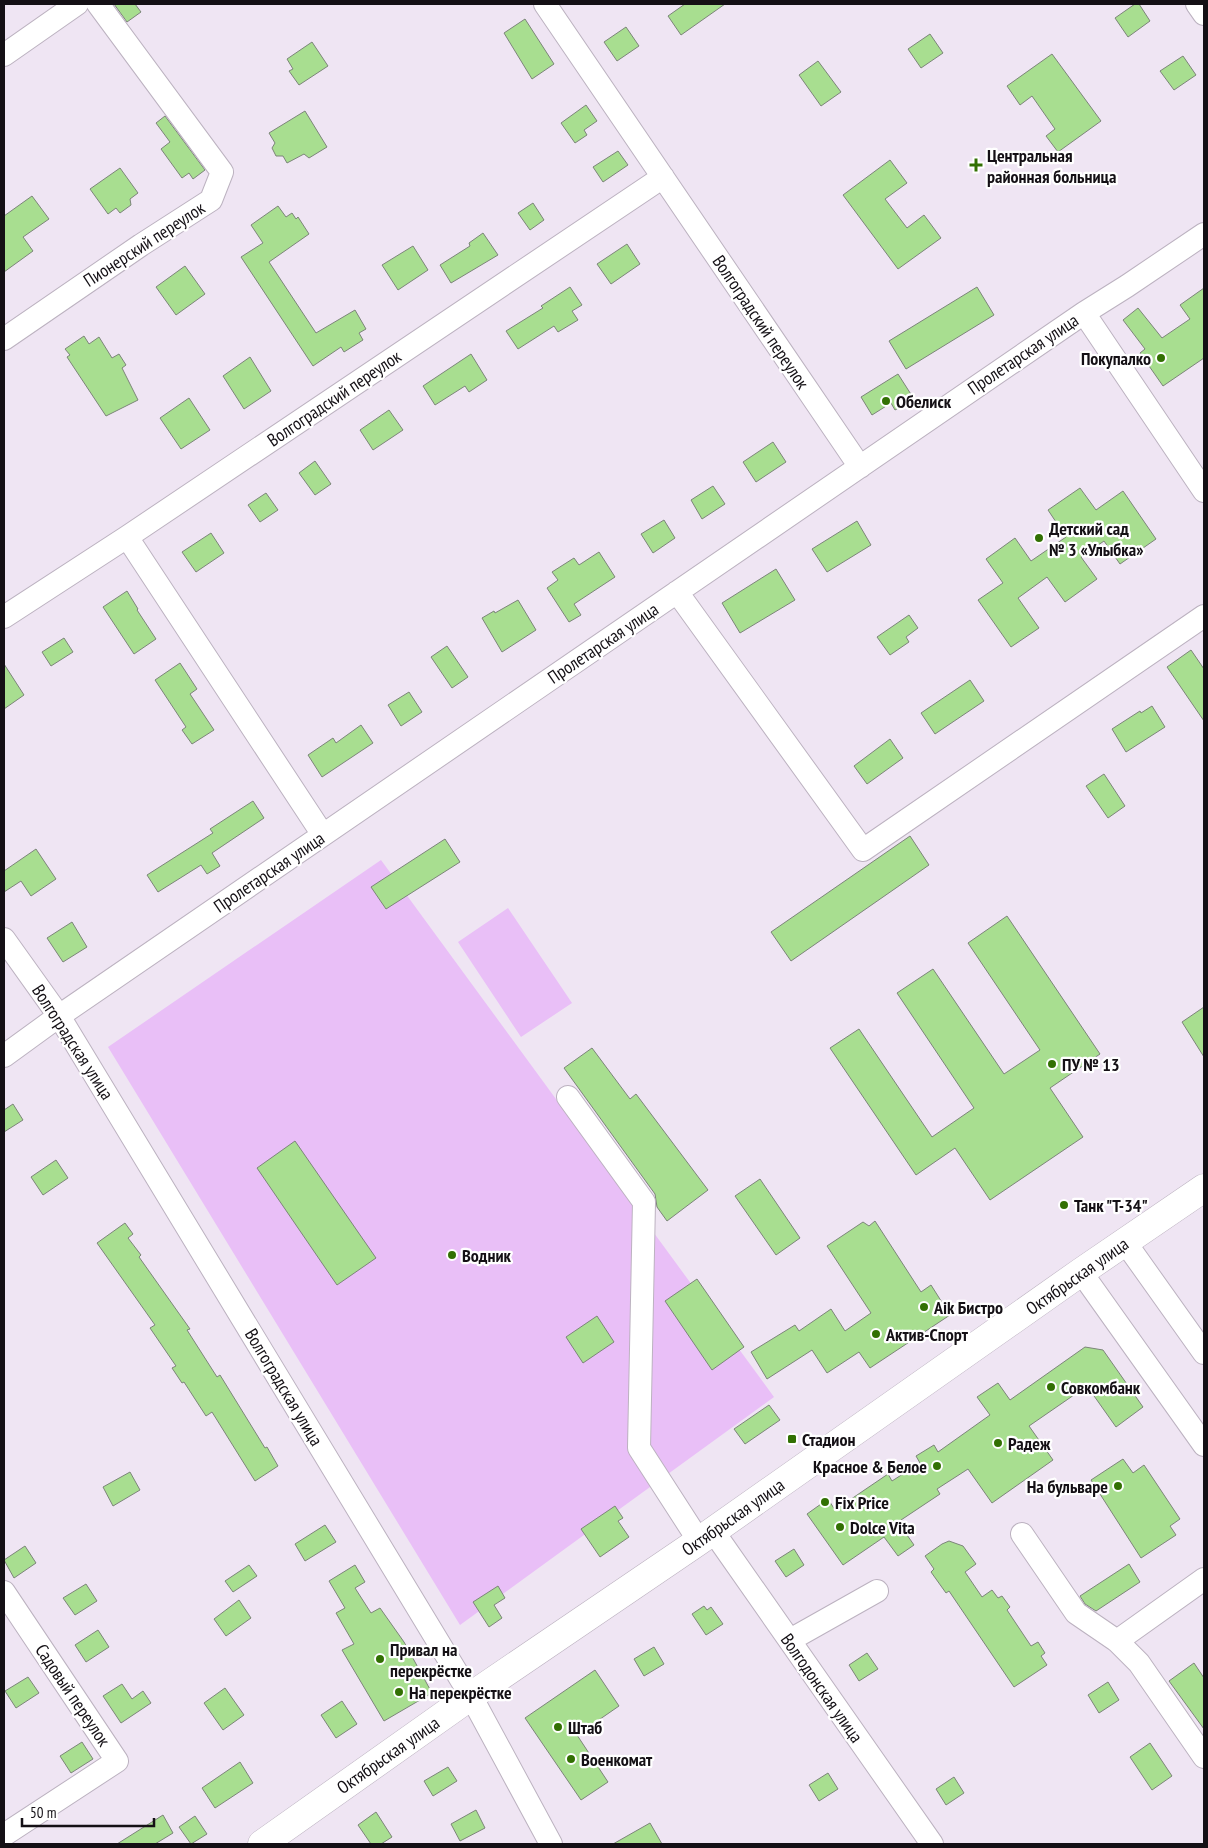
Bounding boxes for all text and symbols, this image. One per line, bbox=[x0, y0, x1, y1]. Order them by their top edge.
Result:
place label: Центральная районная больница bbox=[987, 144, 1116, 188]
marker: Центральная районная больница bbox=[969, 158, 983, 172]
street label: Пионерский переулок bbox=[79, 196, 209, 292]
street label: Волгоградский переулок bbox=[708, 251, 814, 393]
street label: Пролетарская улица bbox=[963, 308, 1083, 400]
street label: Волгоградский переулок bbox=[263, 345, 405, 451]
place label: Покупалко bbox=[1081, 347, 1151, 370]
marker: Покупалко bbox=[1155, 352, 1167, 364]
place label: Обелиск bbox=[896, 390, 952, 413]
marker: Обелиск bbox=[880, 395, 892, 407]
place label: Детский сад № 3 «Улыбка» bbox=[1049, 517, 1143, 561]
marker: Детский сад № 3 «Улыбка» bbox=[1033, 532, 1045, 544]
street label: Пролетарская улица bbox=[543, 597, 663, 689]
street label: Пролетарская улица bbox=[209, 826, 329, 918]
street label: Волгоградская улица bbox=[27, 980, 119, 1104]
place label: ПУ № 13 bbox=[1062, 1053, 1120, 1076]
marker: ПУ № 13 bbox=[1046, 1058, 1058, 1070]
place label: Танк "Т-34" bbox=[1074, 1194, 1148, 1217]
marker: Танк "Т-34" bbox=[1058, 1199, 1070, 1211]
street label: Октябрьская улица bbox=[1021, 1232, 1133, 1320]
place label: Водник bbox=[462, 1244, 511, 1267]
marker: Водник bbox=[446, 1249, 458, 1261]
place label: Aik Бистро bbox=[933, 1296, 1003, 1319]
marker: Aik Бистро bbox=[918, 1301, 930, 1313]
place label: Актив-Спорт bbox=[885, 1323, 969, 1346]
street label: Волгоградская улица bbox=[240, 1324, 328, 1450]
marker: Актив-Спорт bbox=[870, 1328, 882, 1340]
place label: Совкомбанк bbox=[1061, 1376, 1141, 1399]
marker: Совкомбанк bbox=[1045, 1381, 1057, 1393]
place label: Стадион bbox=[802, 1428, 855, 1451]
place label: Радеж bbox=[1008, 1432, 1051, 1455]
marker: Стадион bbox=[786, 1433, 798, 1445]
marker: Радеж bbox=[992, 1437, 1004, 1449]
place label: Красное & Белое bbox=[813, 1455, 927, 1478]
marker: Красное & Белое bbox=[931, 1460, 943, 1472]
street label: Октябрьская улица bbox=[677, 1473, 789, 1561]
place label: На бульваре bbox=[1027, 1475, 1108, 1498]
marker: На бульваре bbox=[1112, 1480, 1124, 1492]
place label: Fix Price bbox=[835, 1491, 889, 1514]
marker: Fix Price bbox=[819, 1496, 831, 1508]
place label: Dolce Vita bbox=[850, 1516, 915, 1539]
marker: Dolce Vita bbox=[834, 1521, 846, 1533]
street label: Волгодонская улица bbox=[776, 1629, 868, 1747]
place label: Привал на перекрёстке bbox=[390, 1638, 472, 1682]
street label: Садовый переулок bbox=[30, 1639, 116, 1751]
marker: Привал на перекрёстке bbox=[374, 1653, 386, 1665]
place label: На перекрёстке bbox=[409, 1681, 512, 1704]
marker: На перекрёстке bbox=[393, 1686, 405, 1698]
street label: Октябрьская улица bbox=[332, 1711, 444, 1799]
place label: Штаб bbox=[568, 1716, 602, 1739]
marker: Штаб bbox=[552, 1721, 564, 1733]
place label: Военкомат bbox=[581, 1748, 653, 1771]
marker: Военкомат bbox=[565, 1753, 577, 1765]
scale bar bbox=[22, 1796, 155, 1828]
text: 50 m bbox=[30, 1803, 56, 1822]

